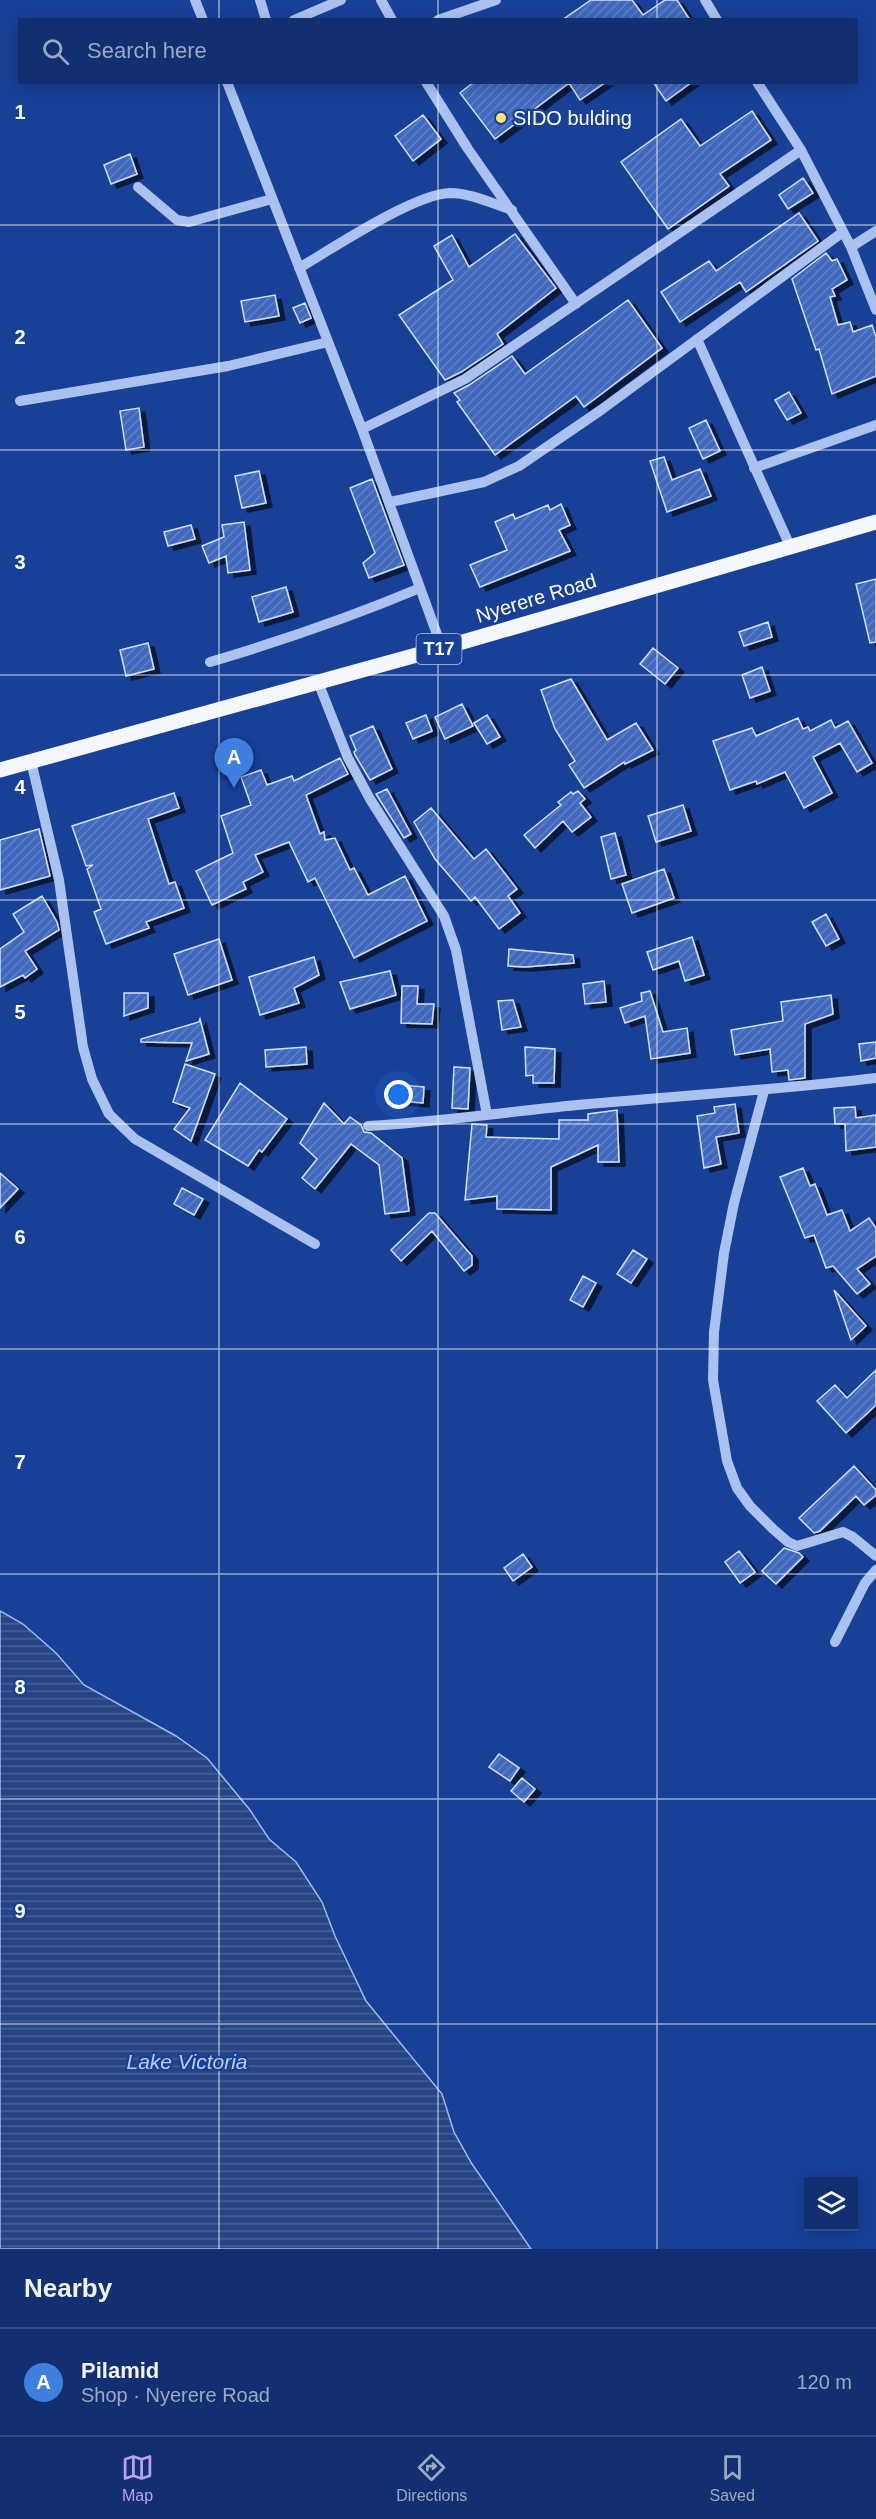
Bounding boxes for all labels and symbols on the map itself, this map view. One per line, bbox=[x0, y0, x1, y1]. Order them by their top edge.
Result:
text: 1 bbox=[14, 101, 26, 123]
place label: SIDO bulding bbox=[513, 107, 632, 129]
marker: SIDO bulding bbox=[494, 111, 508, 125]
text: 2 bbox=[14, 326, 26, 348]
text: 3 bbox=[14, 551, 26, 573]
street label: Nyerere Road bbox=[473, 569, 599, 627]
road number: T17 bbox=[416, 634, 462, 664]
pin: A bbox=[214, 738, 254, 788]
text: 4 bbox=[14, 776, 26, 798]
text: 5 bbox=[14, 1001, 26, 1023]
your location bbox=[384, 1080, 413, 1109]
text: 6 bbox=[14, 1226, 26, 1248]
text: 7 bbox=[14, 1451, 26, 1473]
text: 8 bbox=[14, 1676, 26, 1698]
text: 9 bbox=[14, 1900, 26, 1922]
water label: Lake Victoria bbox=[126, 2050, 248, 2073]

